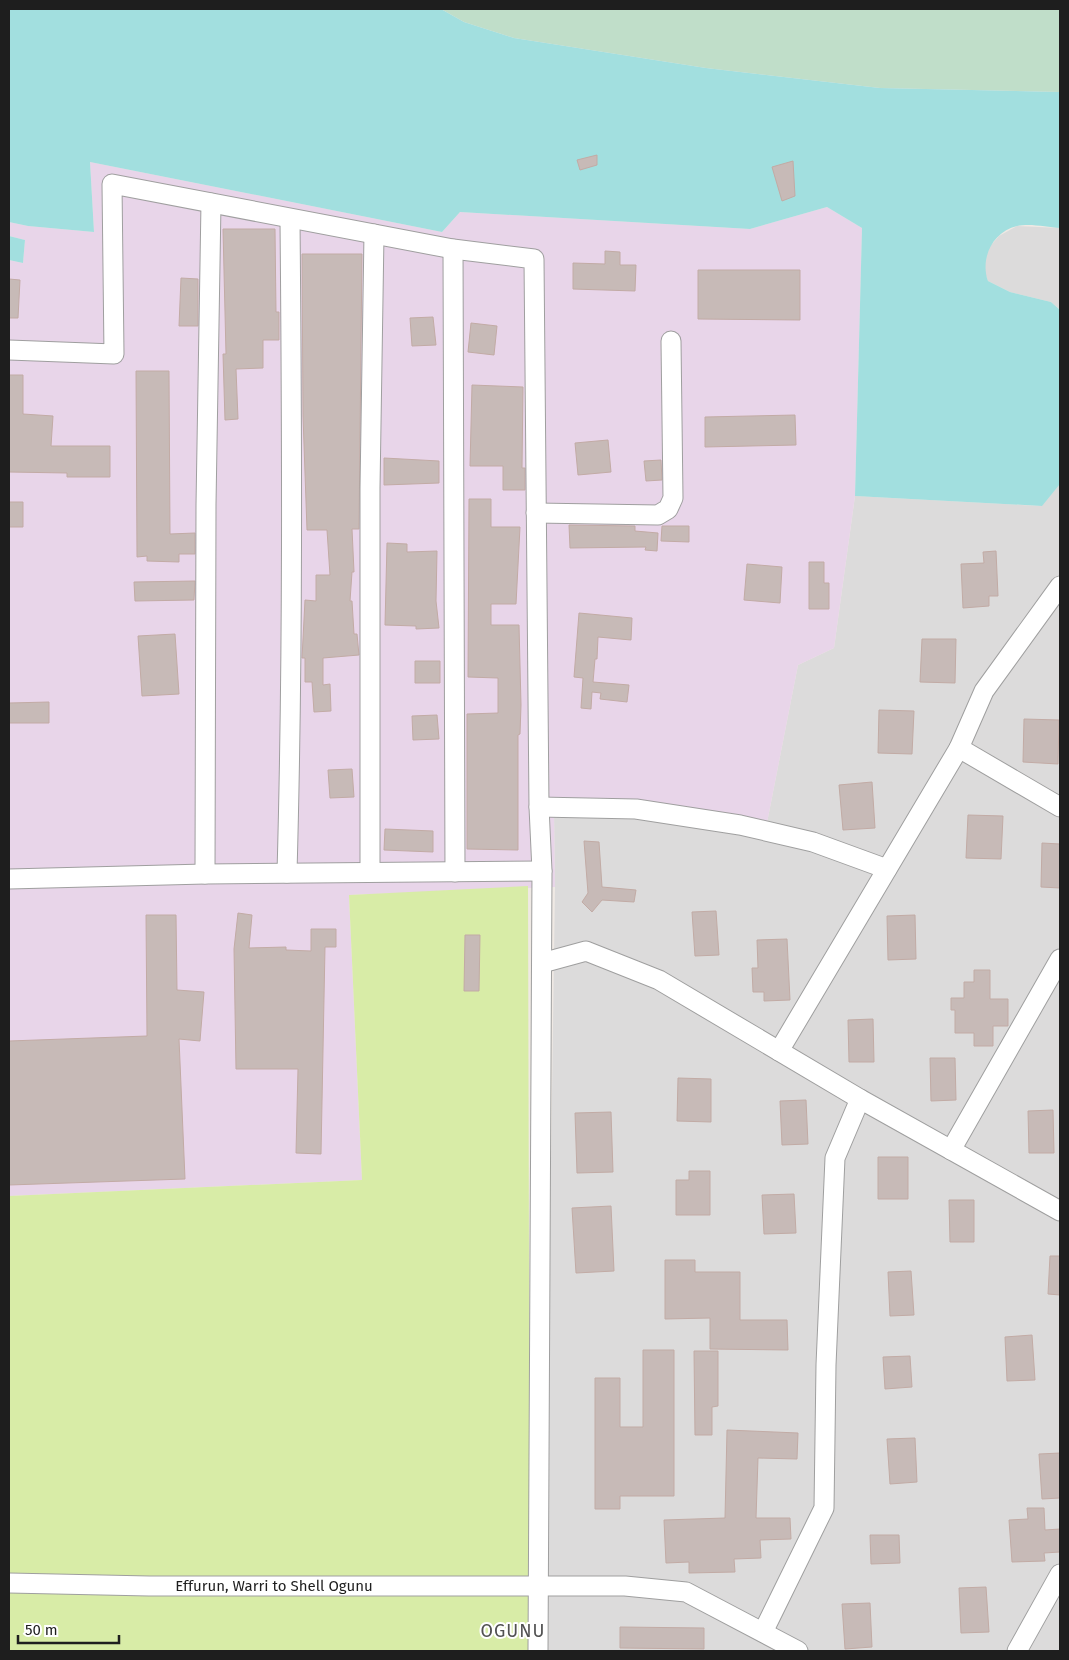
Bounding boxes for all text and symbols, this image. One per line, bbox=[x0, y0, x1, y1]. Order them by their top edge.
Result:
street label: Effurun, Warri to Shell Ogunu bbox=[175, 1577, 373, 1595]
scale bar bbox=[18, 1612, 119, 1644]
district label: OGUNU bbox=[481, 1620, 545, 1642]
text: 50 m bbox=[25, 1621, 58, 1639]

